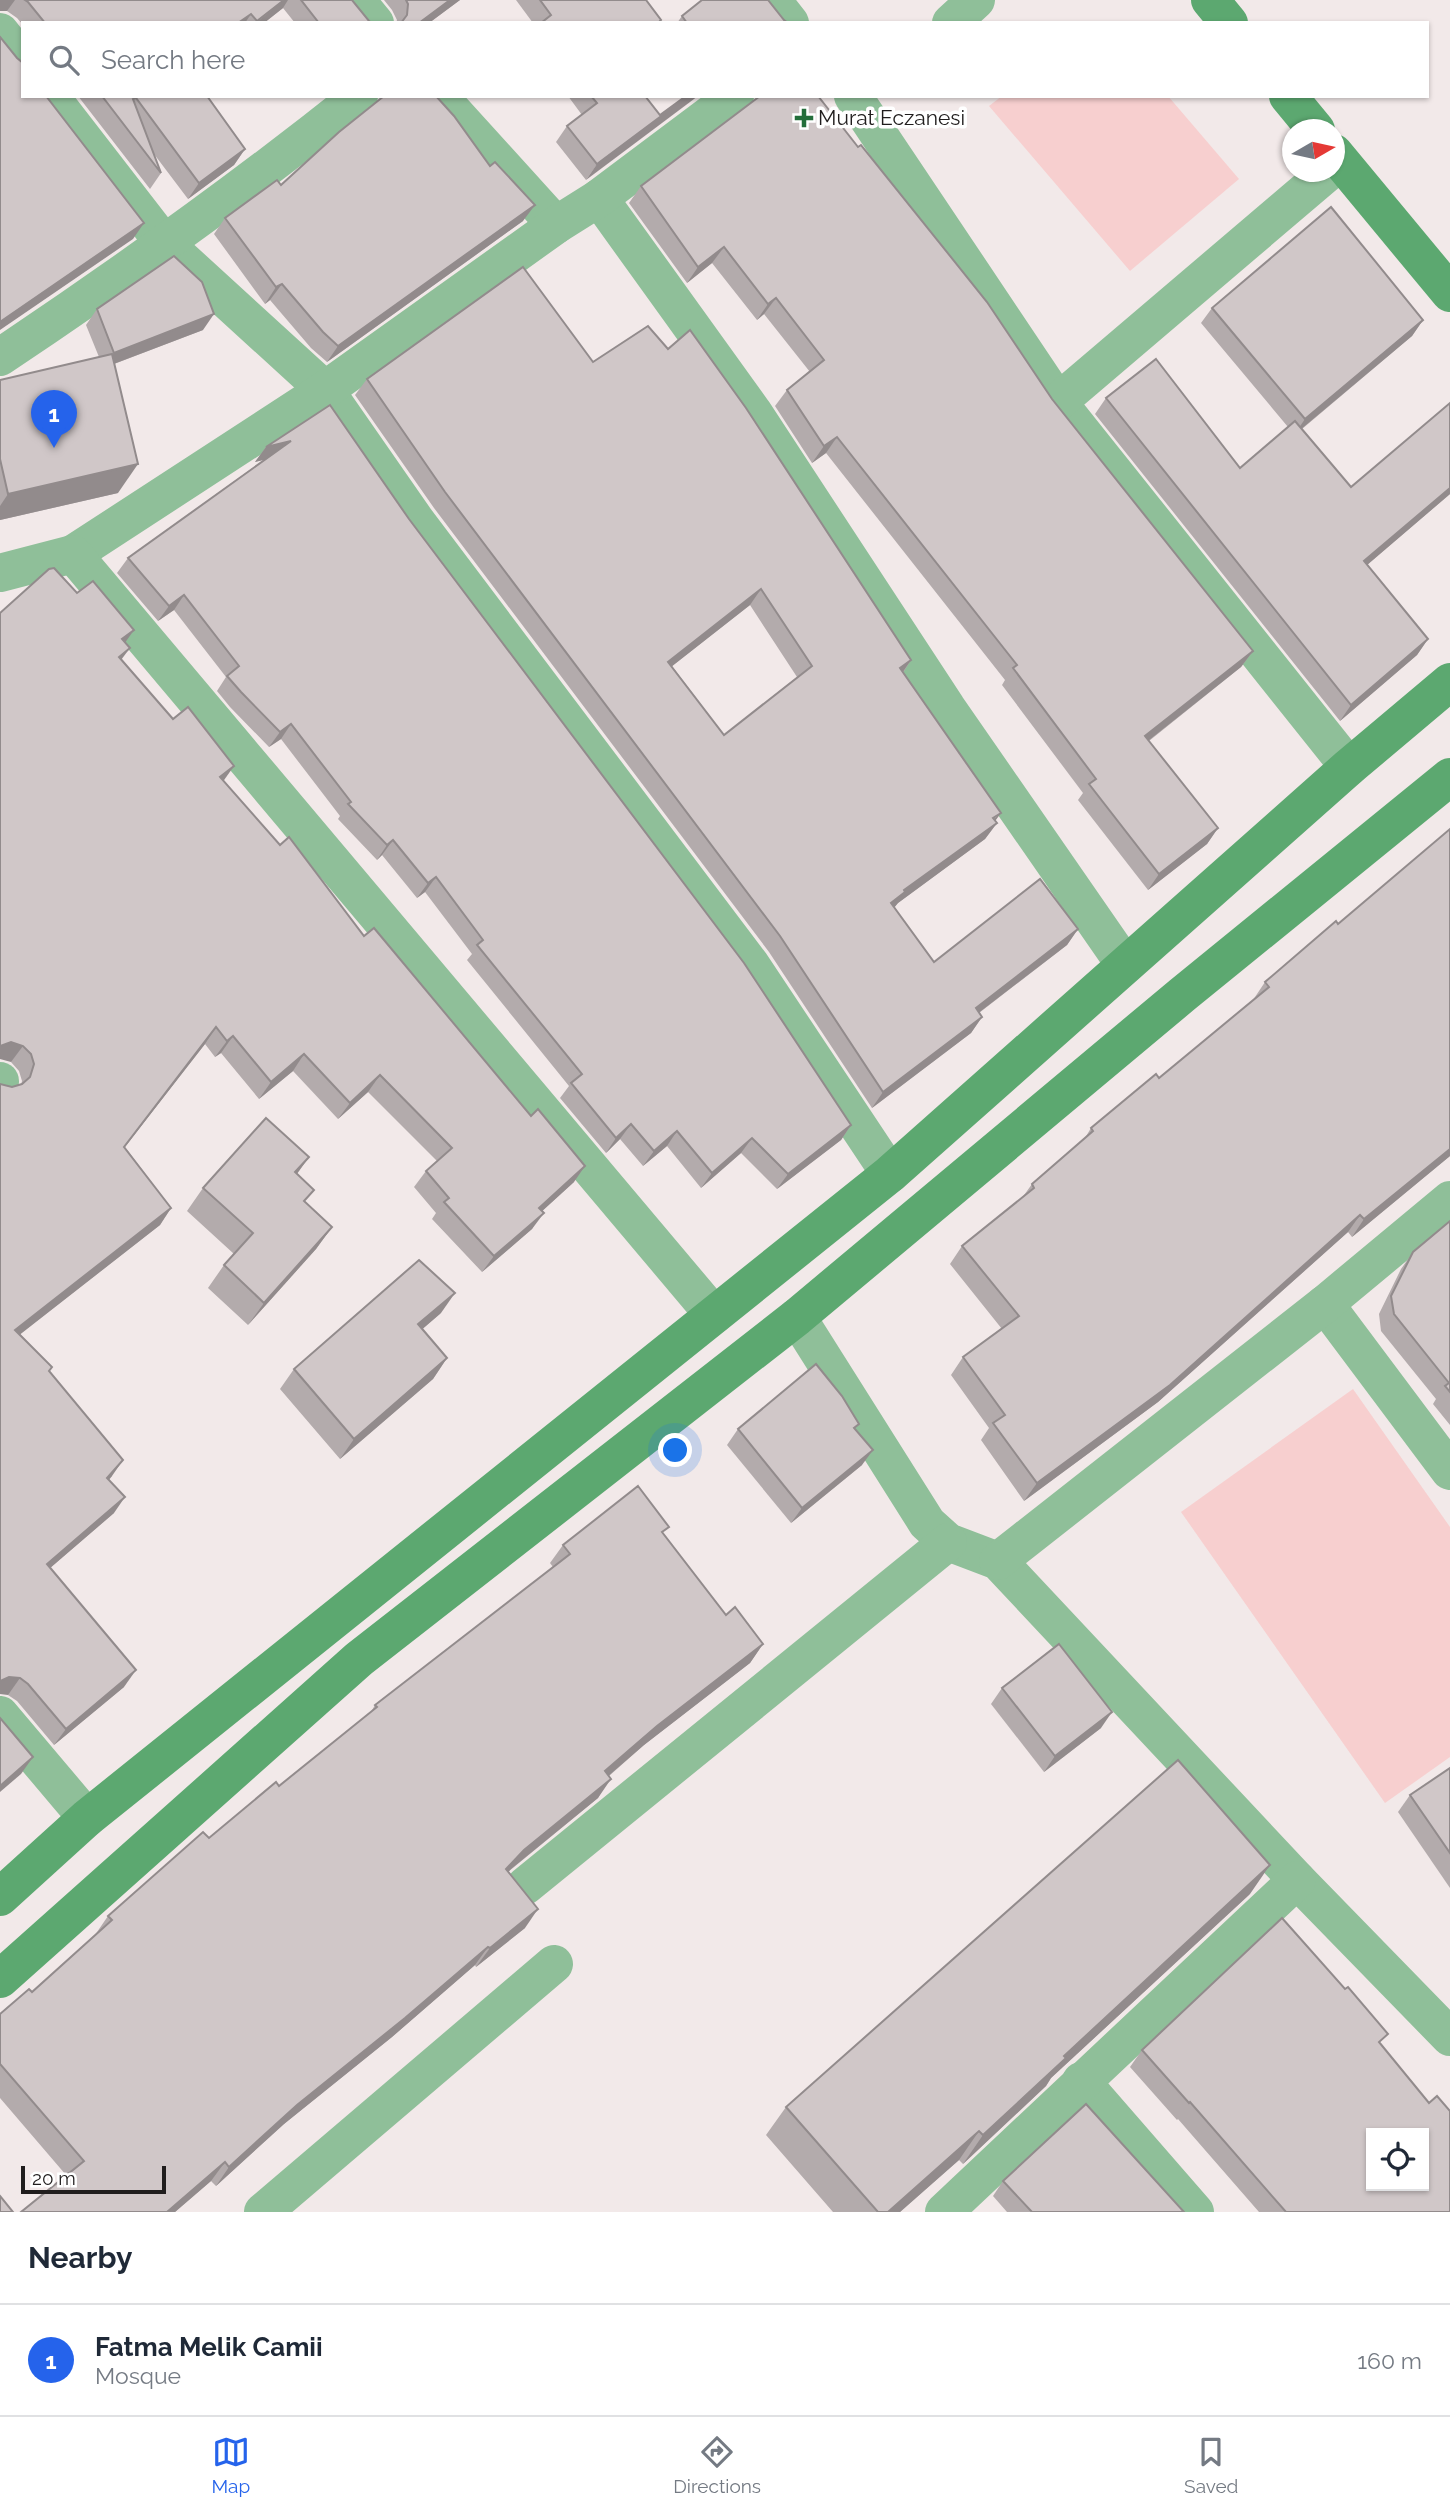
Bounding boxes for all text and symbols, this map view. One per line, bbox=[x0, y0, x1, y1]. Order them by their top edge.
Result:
search box bbox=[21, 21, 1429, 98]
icon: search bbox=[45, 41, 83, 79]
text: Search here bbox=[101, 45, 245, 75]
place label: Murat Eczanesi bbox=[818, 105, 965, 130]
marker: Murat Eczanesi bbox=[796, 110, 812, 126]
north arrow bbox=[1282, 119, 1345, 182]
pin: 1 bbox=[31, 390, 77, 448]
your location bbox=[658, 1433, 692, 1467]
map controls bbox=[1366, 2128, 1429, 2191]
button: locate bbox=[1366, 2128, 1429, 2191]
scale bar bbox=[21, 2163, 166, 2195]
text: 20 m bbox=[32, 2167, 76, 2189]
text: Nearby bbox=[28, 2240, 132, 2275]
text: Fatma Melik Camii bbox=[95, 2332, 323, 2362]
text: 1 bbox=[45, 2347, 57, 2374]
text: 160 m bbox=[1357, 2347, 1422, 2374]
text: Mosque bbox=[95, 2362, 181, 2389]
tab: Map bbox=[212, 2433, 250, 2497]
tab: Directions bbox=[673, 2433, 761, 2497]
tab: Saved bbox=[1184, 2433, 1238, 2497]

